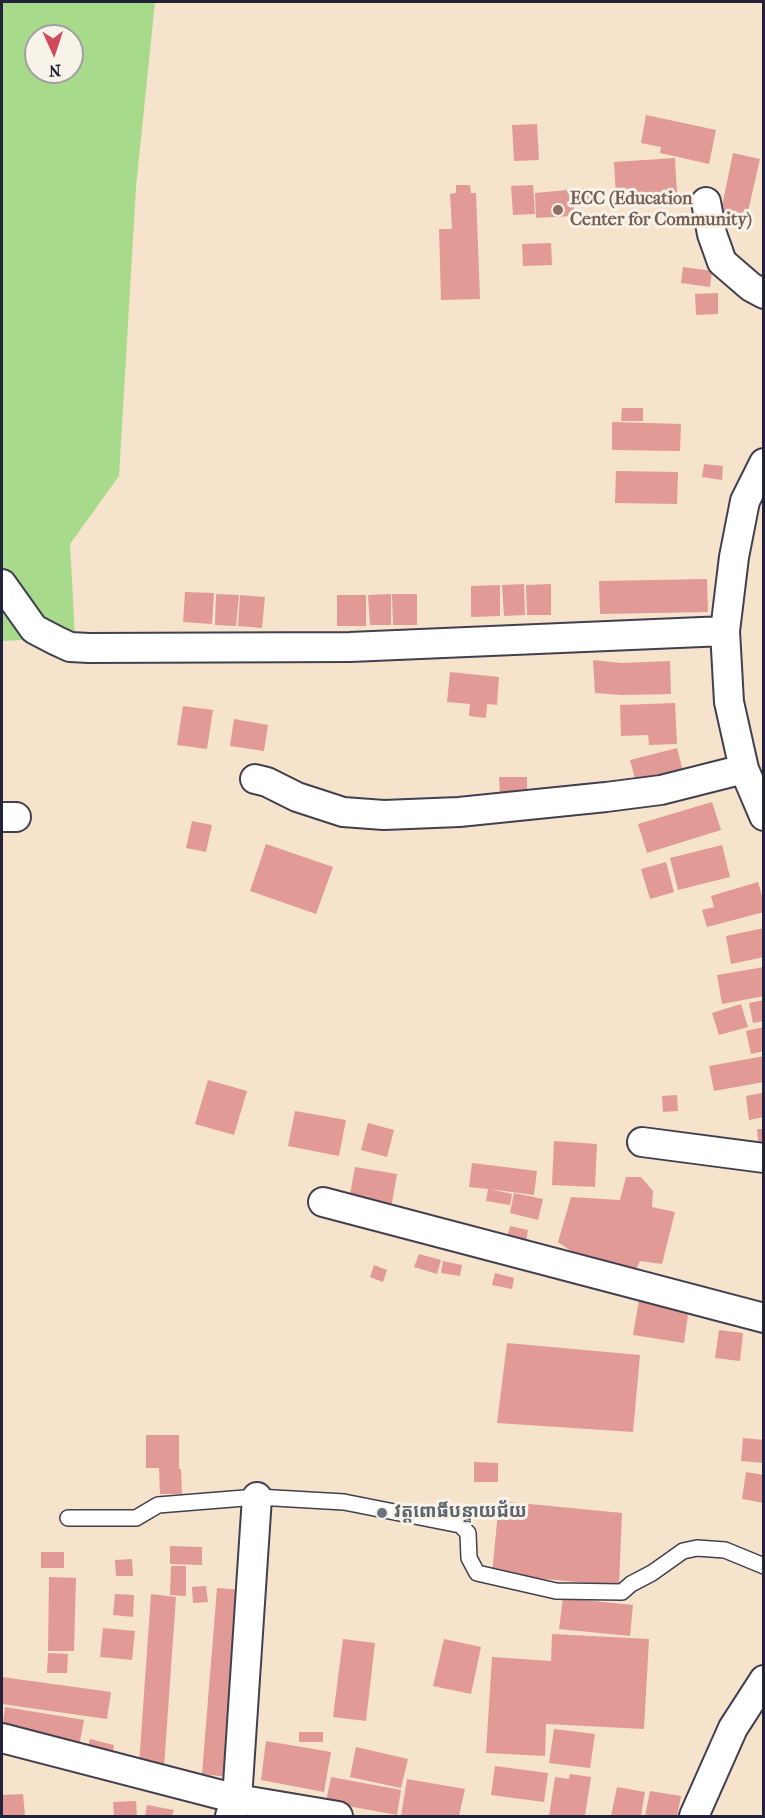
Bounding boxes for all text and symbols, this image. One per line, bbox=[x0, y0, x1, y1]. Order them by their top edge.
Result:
north arrow bbox=[24, 24, 84, 84]
text: N bbox=[48, 61, 61, 80]
place label: ECC (Education Center for Community) bbox=[570, 189, 752, 232]
marker: ECC (Education Center for Community) bbox=[551, 203, 565, 217]
place label: វត្តពោធិ៍បន្ទាយជ័យ bbox=[394, 1502, 527, 1524]
marker: វត្តពោធិ៍បន្ទាយជ័យ bbox=[375, 1506, 389, 1520]

